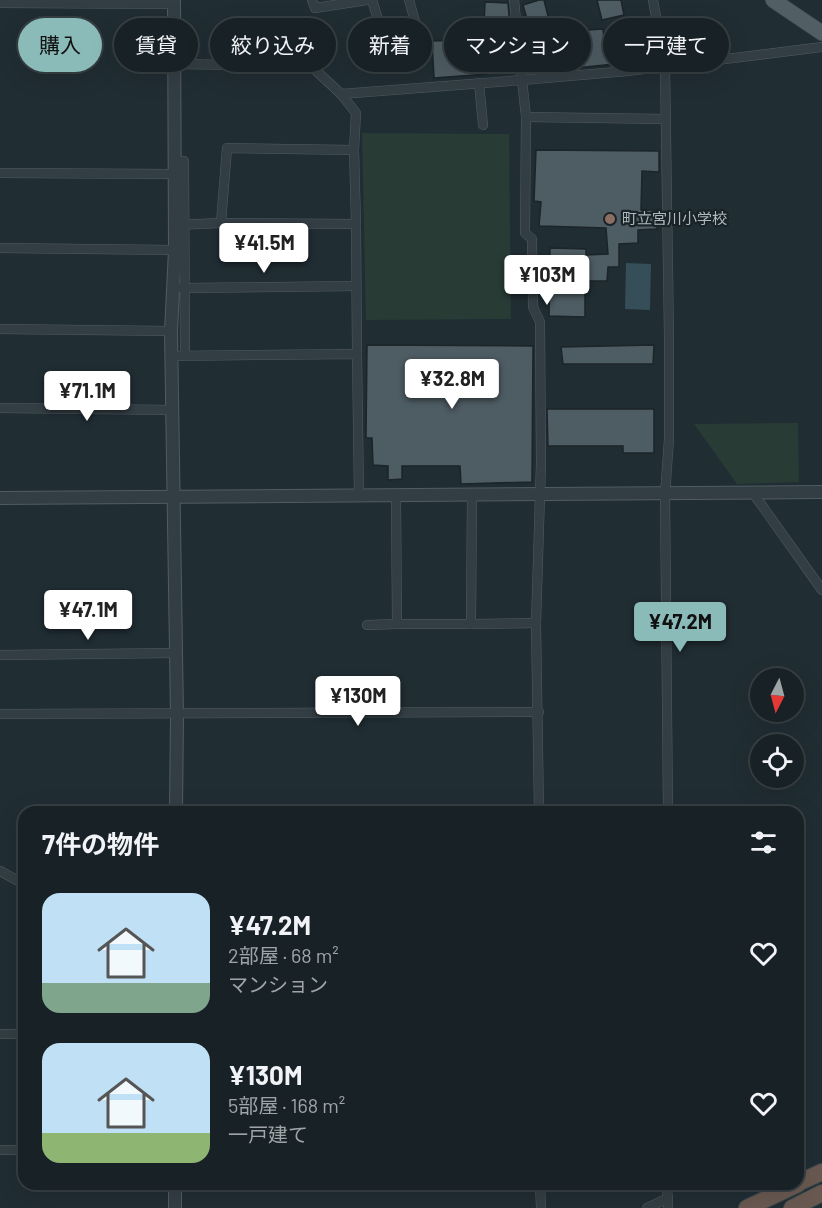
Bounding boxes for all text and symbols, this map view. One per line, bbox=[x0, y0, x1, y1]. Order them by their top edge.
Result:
chip: 購入 bbox=[18, 18, 102, 72]
chip: 賃貸 bbox=[114, 18, 198, 72]
chip: 絞り込み bbox=[210, 18, 336, 72]
chip: 新着 bbox=[348, 18, 432, 72]
chip: マンション bbox=[444, 18, 591, 72]
chip: 一戸建て bbox=[603, 18, 729, 72]
place label: 町立宮川小学校 bbox=[622, 209, 727, 227]
marker: 町立宮川小学校 bbox=[603, 212, 617, 226]
pin: ¥41.5M bbox=[215, 223, 313, 274]
text: ¥41.5M bbox=[233, 230, 295, 254]
pin: ¥103M bbox=[505, 255, 589, 306]
text: ¥103M bbox=[518, 262, 576, 286]
pin: ¥32.8M bbox=[403, 359, 501, 410]
text: ¥32.8M bbox=[419, 366, 485, 390]
pin: ¥71.1M bbox=[38, 371, 136, 422]
text: ¥71.1M bbox=[58, 378, 116, 402]
pin: ¥47.1M bbox=[39, 590, 137, 641]
text: ¥47.1M bbox=[58, 597, 118, 621]
pin: ¥47.2M bbox=[631, 602, 729, 653]
text: ¥47.2M bbox=[648, 609, 712, 633]
north arrow bbox=[750, 668, 804, 722]
map controls bbox=[750, 668, 804, 788]
pin: ¥130M bbox=[316, 676, 400, 727]
text: ¥130M bbox=[329, 683, 387, 707]
button: locate bbox=[750, 734, 804, 788]
icon: filters bbox=[747, 826, 780, 859]
text: 7件の物件 bbox=[42, 828, 159, 859]
text: ¥47.2M bbox=[228, 909, 311, 940]
icon: home bbox=[90, 917, 162, 989]
icon: heart bbox=[747, 937, 780, 970]
text: 2部屋 · 68 m² bbox=[228, 943, 339, 967]
text: マンション bbox=[228, 972, 328, 996]
text: ¥130M bbox=[228, 1059, 303, 1090]
icon: home bbox=[90, 1067, 162, 1139]
icon: heart bbox=[747, 1087, 780, 1120]
text: 5部屋 · 168 m² bbox=[228, 1093, 345, 1117]
text: 一戸建て bbox=[228, 1122, 308, 1146]

